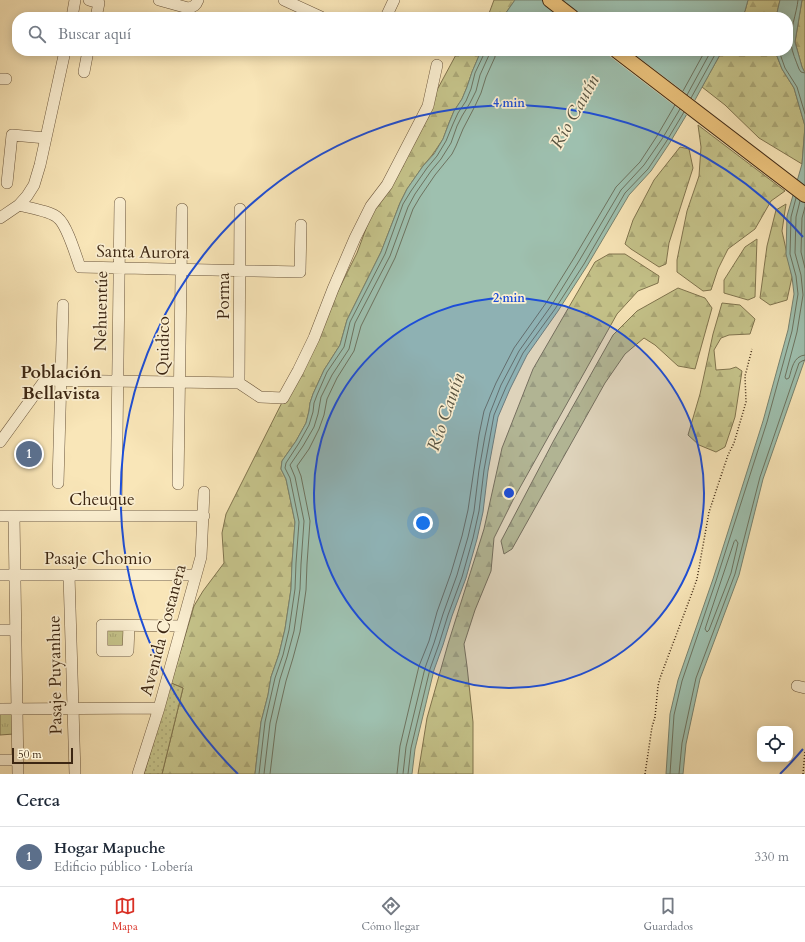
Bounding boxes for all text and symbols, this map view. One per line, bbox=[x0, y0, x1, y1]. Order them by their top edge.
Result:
search box bbox=[12, 12, 793, 56]
icon: search bbox=[26, 23, 48, 45]
text: Buscar aquí bbox=[58, 24, 131, 44]
water label: Río Cautín bbox=[545, 70, 606, 153]
text: 4 min bbox=[493, 95, 525, 111]
street label: Santa Aurora bbox=[96, 240, 190, 264]
street label: Nehuentúe bbox=[89, 270, 113, 352]
street label: Porma bbox=[212, 272, 235, 320]
text: 2 min bbox=[493, 290, 525, 306]
street label: Quidico bbox=[151, 316, 175, 376]
district label: Población Bellavista bbox=[21, 360, 102, 406]
water label: Río Cautín bbox=[421, 370, 471, 454]
pin: 1 bbox=[16, 439, 42, 469]
centre of rings bbox=[502, 486, 516, 500]
street label: Cheuque bbox=[69, 488, 135, 511]
your location bbox=[413, 513, 433, 533]
street label: Pasaje Chomio bbox=[44, 547, 152, 570]
street label: Avenida Costanera bbox=[134, 561, 192, 698]
street label: Pasaje Puyanhue bbox=[42, 615, 68, 735]
map controls bbox=[757, 726, 793, 762]
button: locate bbox=[757, 726, 793, 762]
scale bar bbox=[12, 746, 73, 765]
text: 50 m bbox=[18, 747, 42, 762]
text: Cerca bbox=[16, 789, 60, 812]
text: Hogar Mapuche bbox=[54, 838, 166, 858]
text: 1 bbox=[26, 848, 32, 866]
text: 330 m bbox=[755, 848, 789, 866]
text: Edificio público · Lobería bbox=[54, 858, 193, 876]
tab: Mapa bbox=[112, 895, 138, 934]
tab: Cómo llegar bbox=[362, 895, 420, 934]
tab: Guardados bbox=[643, 895, 693, 934]

